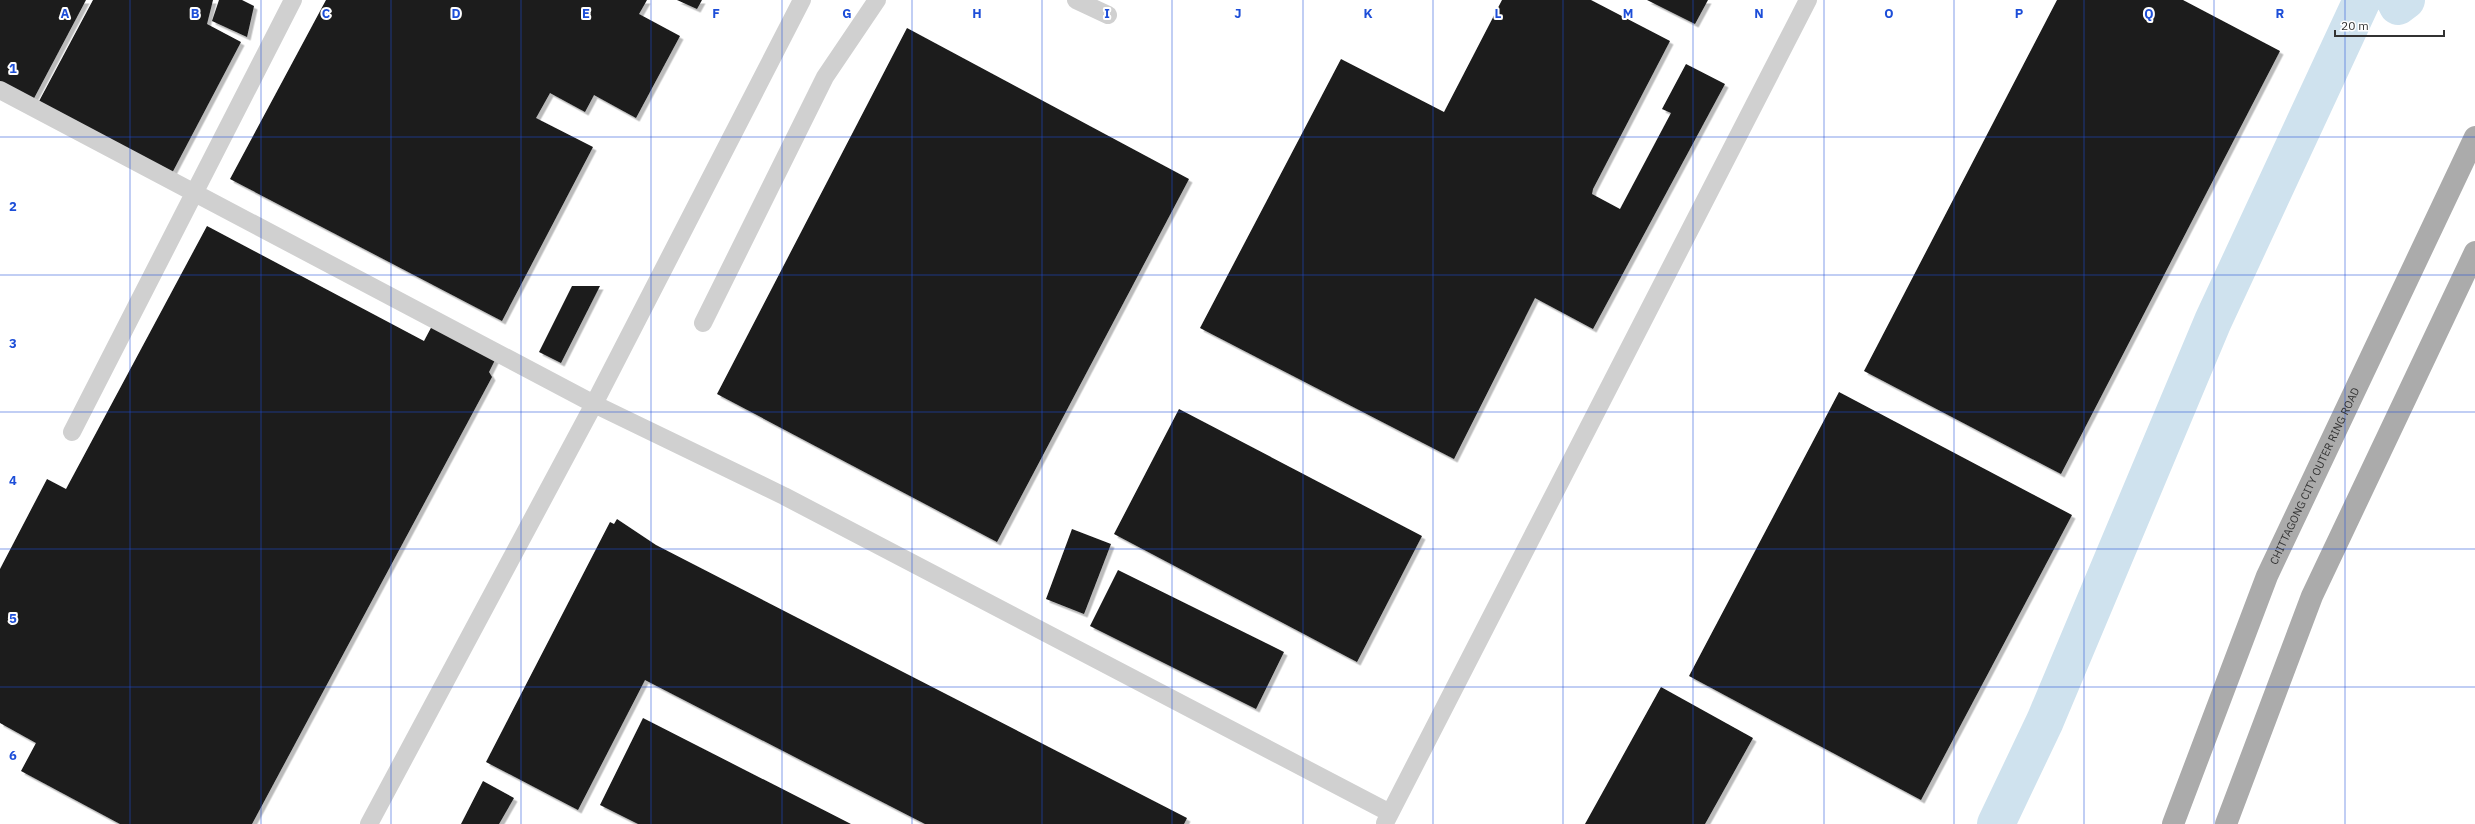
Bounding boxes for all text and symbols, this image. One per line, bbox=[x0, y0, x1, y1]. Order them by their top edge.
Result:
text: A bbox=[61, 5, 70, 22]
text: B bbox=[191, 5, 200, 22]
text: C bbox=[322, 5, 331, 22]
text: D bbox=[451, 5, 461, 22]
text: E bbox=[582, 5, 590, 22]
text: F bbox=[712, 5, 720, 22]
text: G bbox=[842, 5, 852, 22]
text: H bbox=[972, 5, 982, 22]
text: I bbox=[1104, 5, 1110, 22]
text: J bbox=[1234, 5, 1242, 22]
text: K bbox=[1363, 5, 1373, 22]
text: L bbox=[1495, 5, 1502, 22]
text: M bbox=[1623, 5, 1633, 22]
text: N bbox=[1754, 5, 1764, 22]
text: O bbox=[1884, 5, 1894, 22]
text: P bbox=[2015, 5, 2024, 22]
text: Q bbox=[2144, 5, 2154, 22]
text: R bbox=[2276, 5, 2285, 22]
scale bar bbox=[2335, 12, 2444, 38]
text: 20 m bbox=[2341, 18, 2369, 33]
text: 1 bbox=[9, 60, 17, 77]
text: 2 bbox=[9, 198, 17, 215]
text: 3 bbox=[9, 335, 17, 352]
street label: CHITTAGONG CITY OUTER RING ROAD bbox=[2267, 385, 2362, 567]
text: 4 bbox=[9, 472, 17, 489]
text: 5 bbox=[9, 610, 17, 627]
text: 6 bbox=[9, 747, 17, 764]

